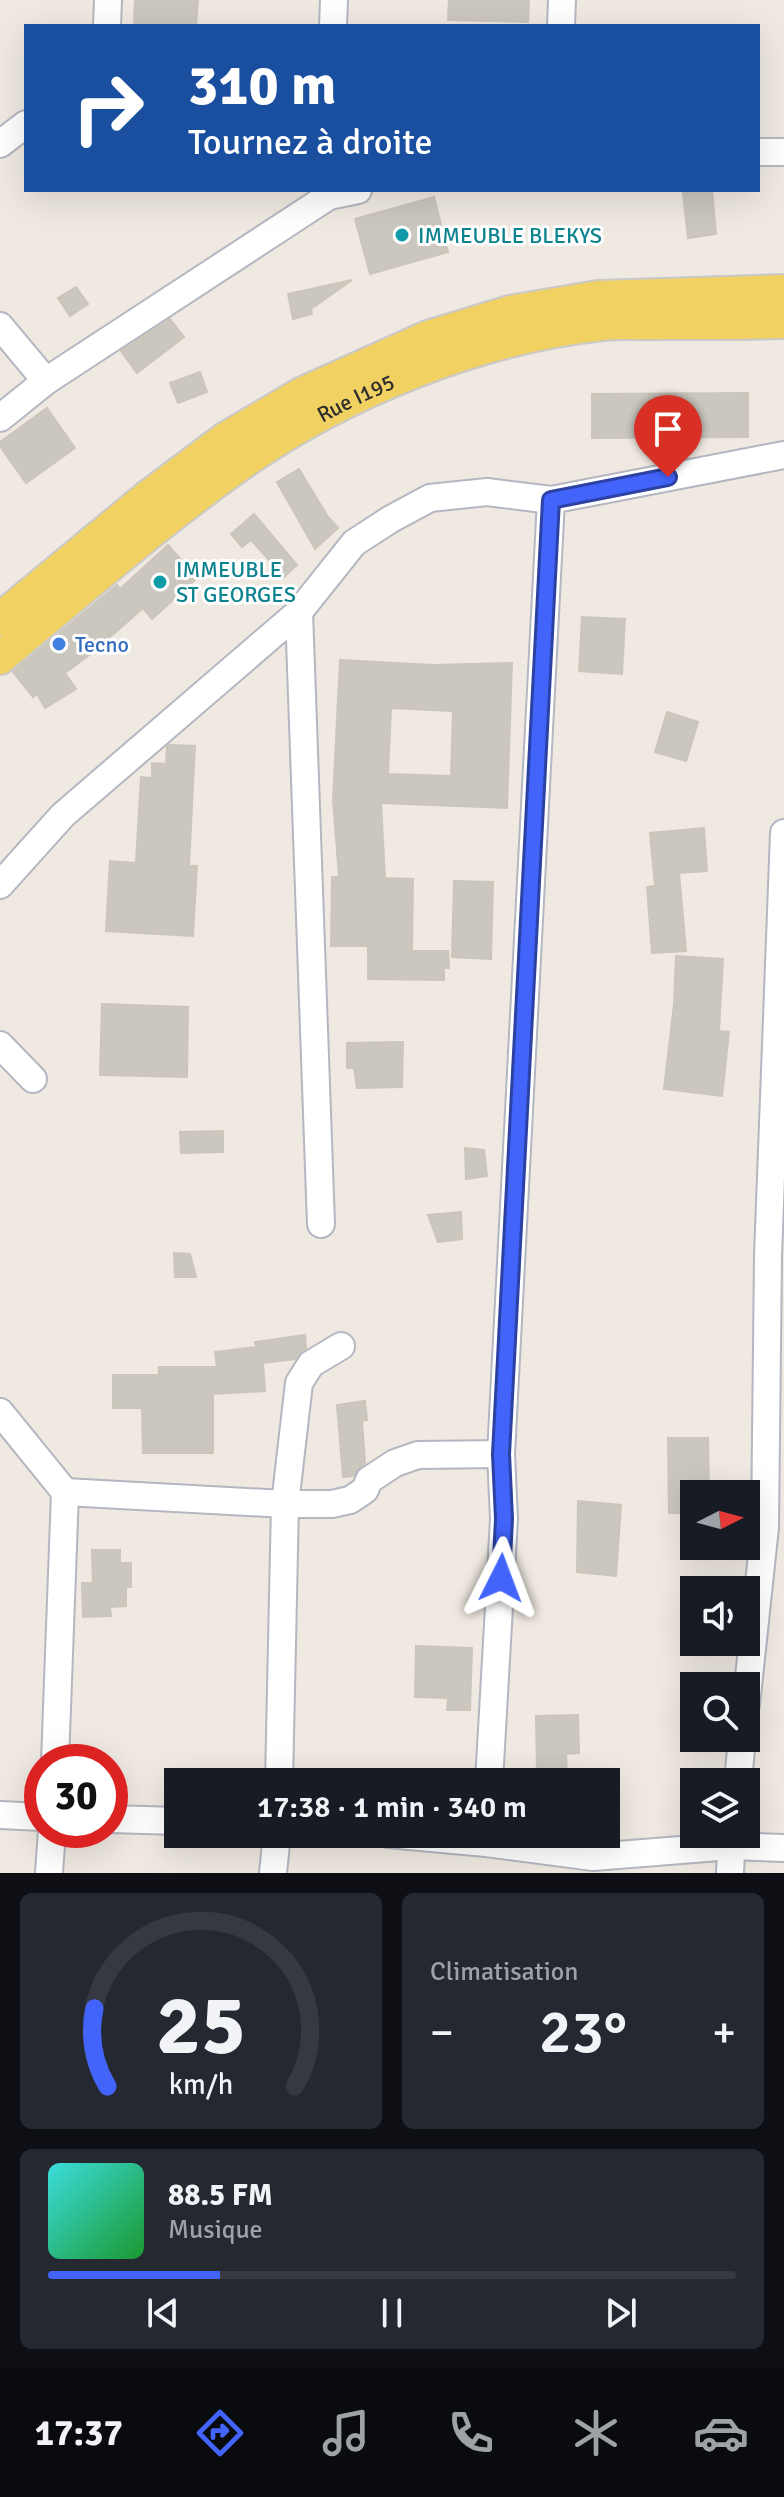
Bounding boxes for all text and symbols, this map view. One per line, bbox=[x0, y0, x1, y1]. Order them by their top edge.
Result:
text: 310 m bbox=[188, 51, 336, 120]
icon: right bbox=[56, 56, 160, 160]
text: Tournez à droite bbox=[188, 120, 432, 165]
place label: IMMEUBLE BLEKYS bbox=[418, 222, 602, 249]
marker: IMMEUBLE BLEKYS bbox=[393, 226, 411, 244]
street label: Rue I195 bbox=[312, 368, 398, 428]
pin bbox=[634, 395, 702, 477]
icon: arrive bbox=[646, 407, 690, 451]
place label: IMMEUBLE ST GEORGES bbox=[176, 556, 296, 608]
marker: IMMEUBLE ST GEORGES bbox=[151, 573, 169, 591]
place label: Tecno bbox=[75, 631, 129, 658]
marker: Tecno bbox=[50, 635, 68, 653]
north arrow bbox=[680, 1480, 760, 1560]
map controls bbox=[680, 1480, 760, 1848]
position arrow bbox=[459, 1536, 543, 1620]
button: sound bbox=[680, 1576, 760, 1656]
button: search bbox=[680, 1672, 760, 1752]
speed limit sign: 30 bbox=[24, 1744, 128, 1848]
button: layers bbox=[680, 1768, 760, 1848]
text: 17:38 · 1 min · 340 m bbox=[257, 1789, 527, 1826]
text: Climatisation bbox=[430, 1956, 579, 1988]
text: 25 bbox=[156, 1975, 246, 2077]
text: 23° bbox=[539, 1996, 627, 2070]
text: − bbox=[430, 2006, 454, 2060]
text: + bbox=[712, 2006, 736, 2060]
text: km/h bbox=[169, 2067, 233, 2102]
text: 88.5 FM bbox=[168, 2177, 273, 2214]
text: Musique bbox=[168, 2214, 263, 2246]
icon: previous bbox=[141, 2291, 185, 2335]
icon: pause bbox=[370, 2291, 414, 2335]
icon: next bbox=[599, 2291, 643, 2335]
icon: directions bbox=[192, 2405, 248, 2461]
icon: music bbox=[318, 2405, 374, 2461]
icon: phone bbox=[443, 2405, 499, 2461]
icon: climate bbox=[568, 2405, 624, 2461]
icon: car bbox=[693, 2405, 749, 2461]
text: 17:37 bbox=[35, 2411, 123, 2456]

